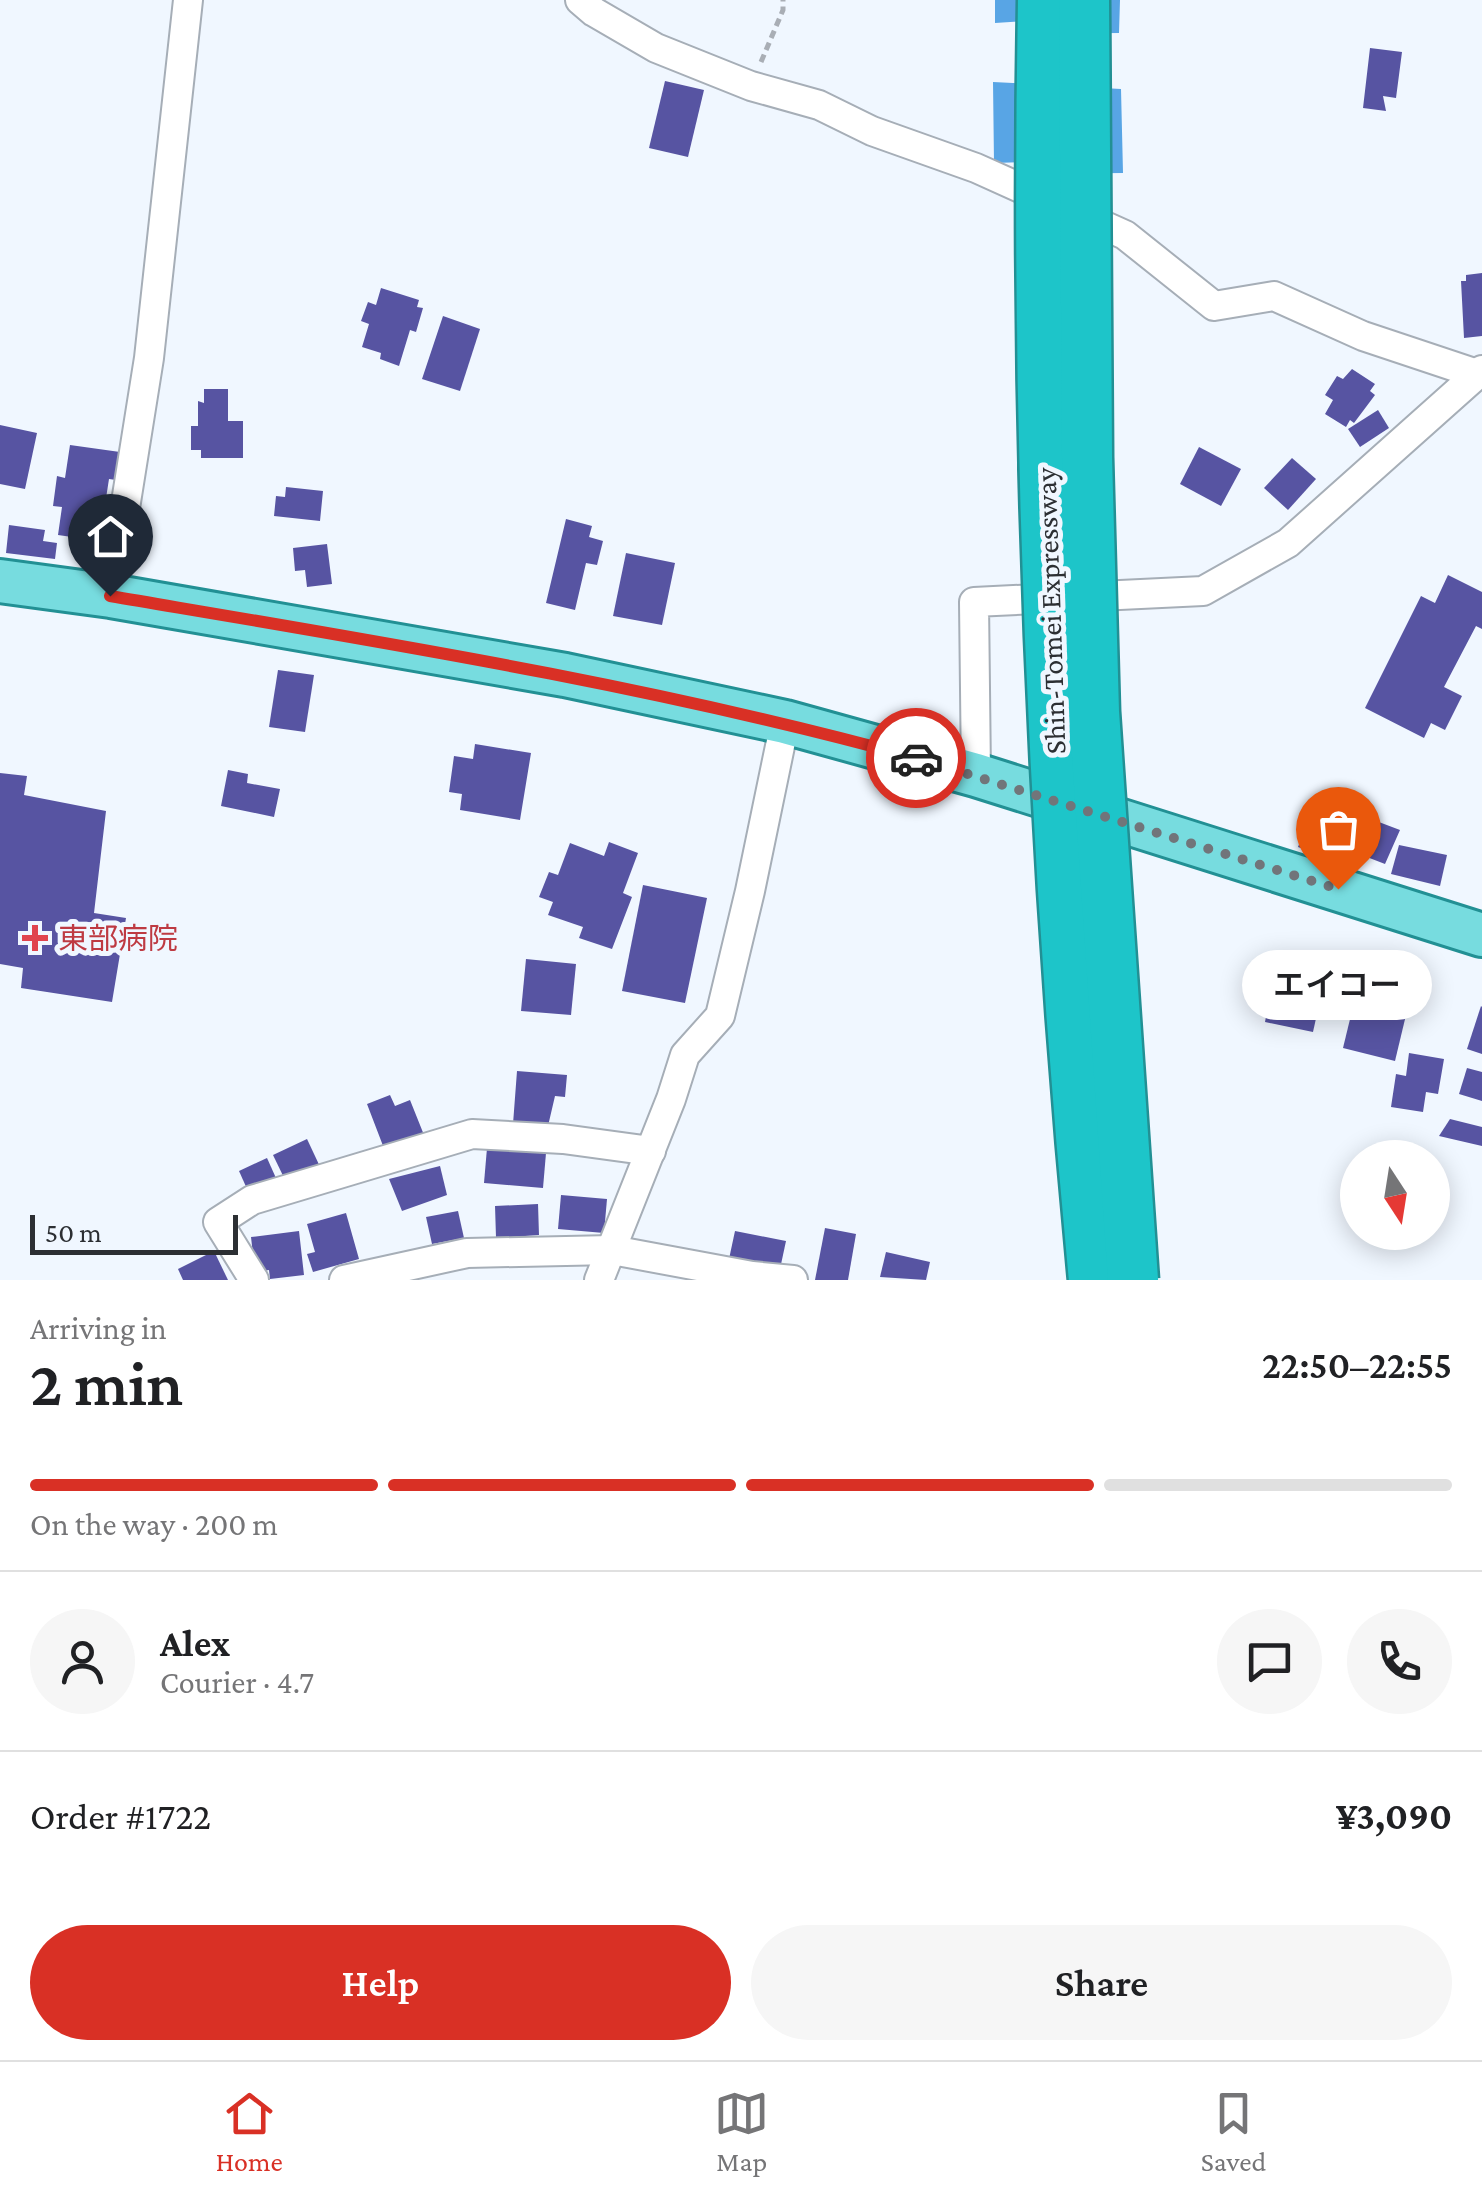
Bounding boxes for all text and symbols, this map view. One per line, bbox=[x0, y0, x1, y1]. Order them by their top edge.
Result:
street label: Shin-Tomei Expressway bbox=[1028, 467, 1072, 755]
pin bbox=[68, 494, 153, 597]
icon: home bbox=[83, 509, 138, 564]
courier bbox=[866, 708, 966, 808]
icon: car bbox=[889, 731, 944, 786]
pin bbox=[1296, 787, 1381, 890]
icon: bag bbox=[1311, 802, 1366, 857]
place label: 東部病院 bbox=[58, 922, 178, 955]
marker: 東部病院 bbox=[22, 925, 48, 951]
callout: エイコー bbox=[1243, 949, 1433, 1019]
text: エイコー bbox=[1273, 967, 1401, 1003]
north arrow bbox=[1340, 1140, 1450, 1250]
map controls bbox=[1340, 1140, 1450, 1250]
scale bar bbox=[30, 1210, 238, 1254]
text: 50 m bbox=[45, 1217, 102, 1248]
text: Arriving in bbox=[30, 1310, 167, 1346]
text: 22:50–22:55 bbox=[1262, 1344, 1452, 1386]
text: 2 min bbox=[30, 1347, 183, 1419]
text: On the way · 200 m bbox=[30, 1506, 278, 1542]
button: person bbox=[30, 1609, 135, 1714]
button: chat bbox=[1217, 1609, 1322, 1714]
button: phone bbox=[1347, 1609, 1452, 1714]
text: Alex bbox=[160, 1622, 230, 1664]
text: Courier · 4.7 bbox=[160, 1664, 314, 1700]
text: Order #1722 bbox=[30, 1795, 211, 1837]
text: ¥3,090 bbox=[1336, 1795, 1452, 1837]
button: Help bbox=[30, 1925, 731, 2040]
button: Share bbox=[751, 1925, 1452, 2040]
tab: Home bbox=[216, 2086, 283, 2177]
tab: Map bbox=[714, 2086, 769, 2177]
tab: Saved bbox=[1201, 2086, 1266, 2177]

